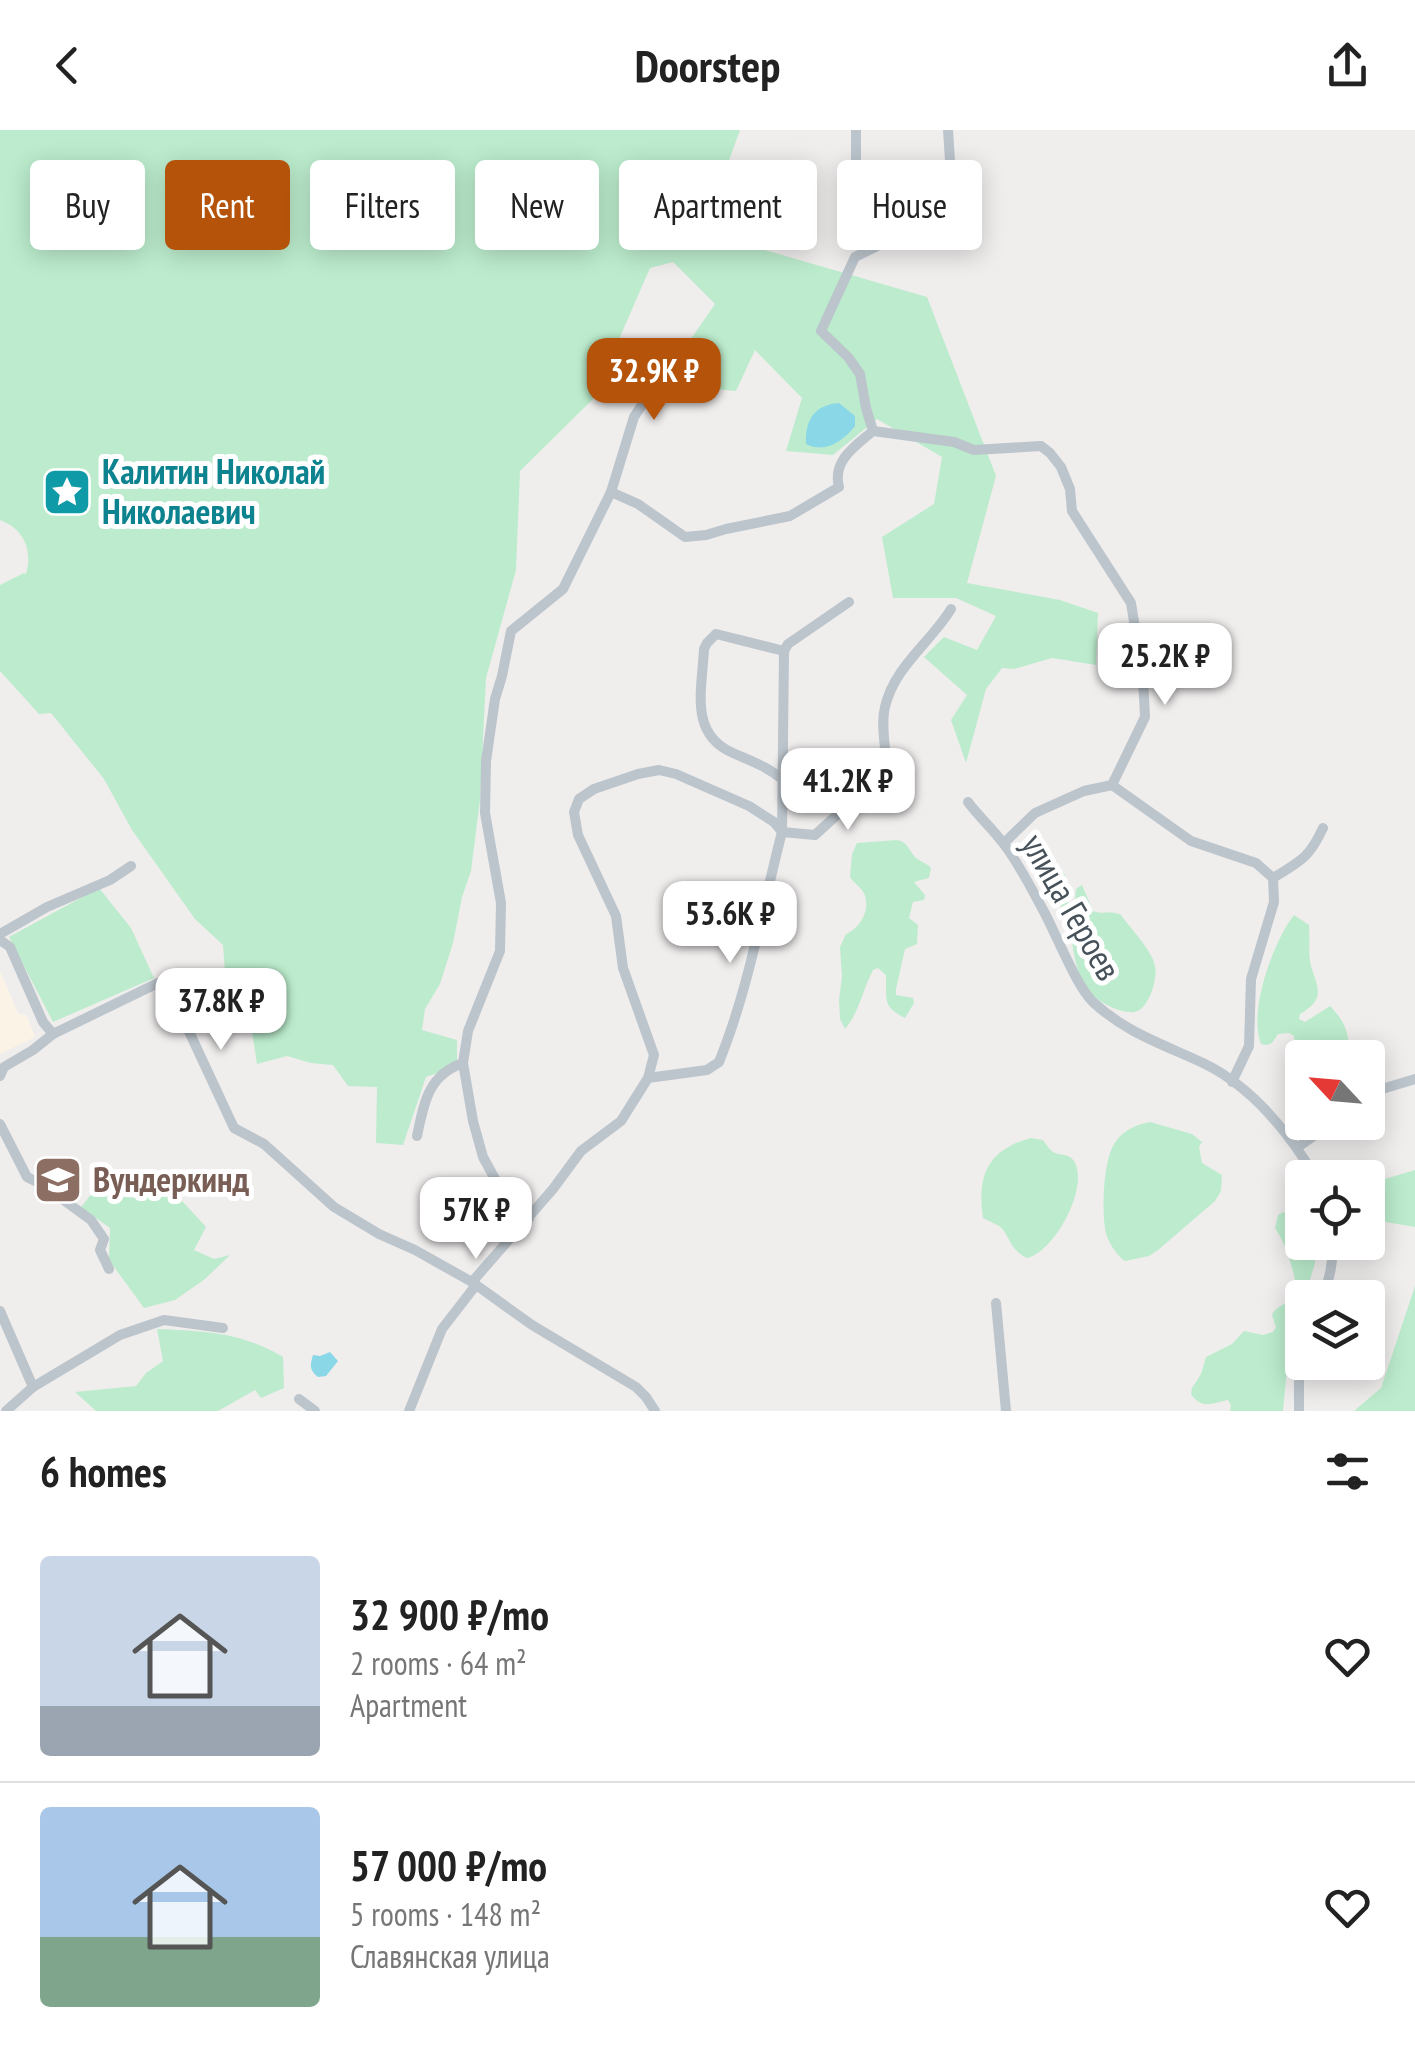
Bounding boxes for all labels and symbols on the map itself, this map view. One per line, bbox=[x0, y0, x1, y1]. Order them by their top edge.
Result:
pin: 32.9K ₽ bbox=[562, 338, 746, 423]
place label: Калитин Николай Николаевич bbox=[102, 448, 325, 534]
place icon: Калитин Николай Николаевич bbox=[41, 466, 93, 518]
pin: 25.2K ₽ bbox=[1073, 623, 1257, 708]
pin: 41.2K ₽ bbox=[756, 748, 940, 833]
street label: улица Героев bbox=[1011, 825, 1132, 988]
pin: 53.6K ₽ bbox=[638, 881, 822, 966]
pin: 37.8K ₽ bbox=[129, 968, 313, 1053]
north arrow bbox=[1285, 1040, 1385, 1140]
school or university icon: Вундеркинд bbox=[32, 1154, 84, 1206]
place label: Вундеркинд bbox=[93, 1156, 250, 1202]
pin: 57K ₽ bbox=[406, 1177, 546, 1262]

